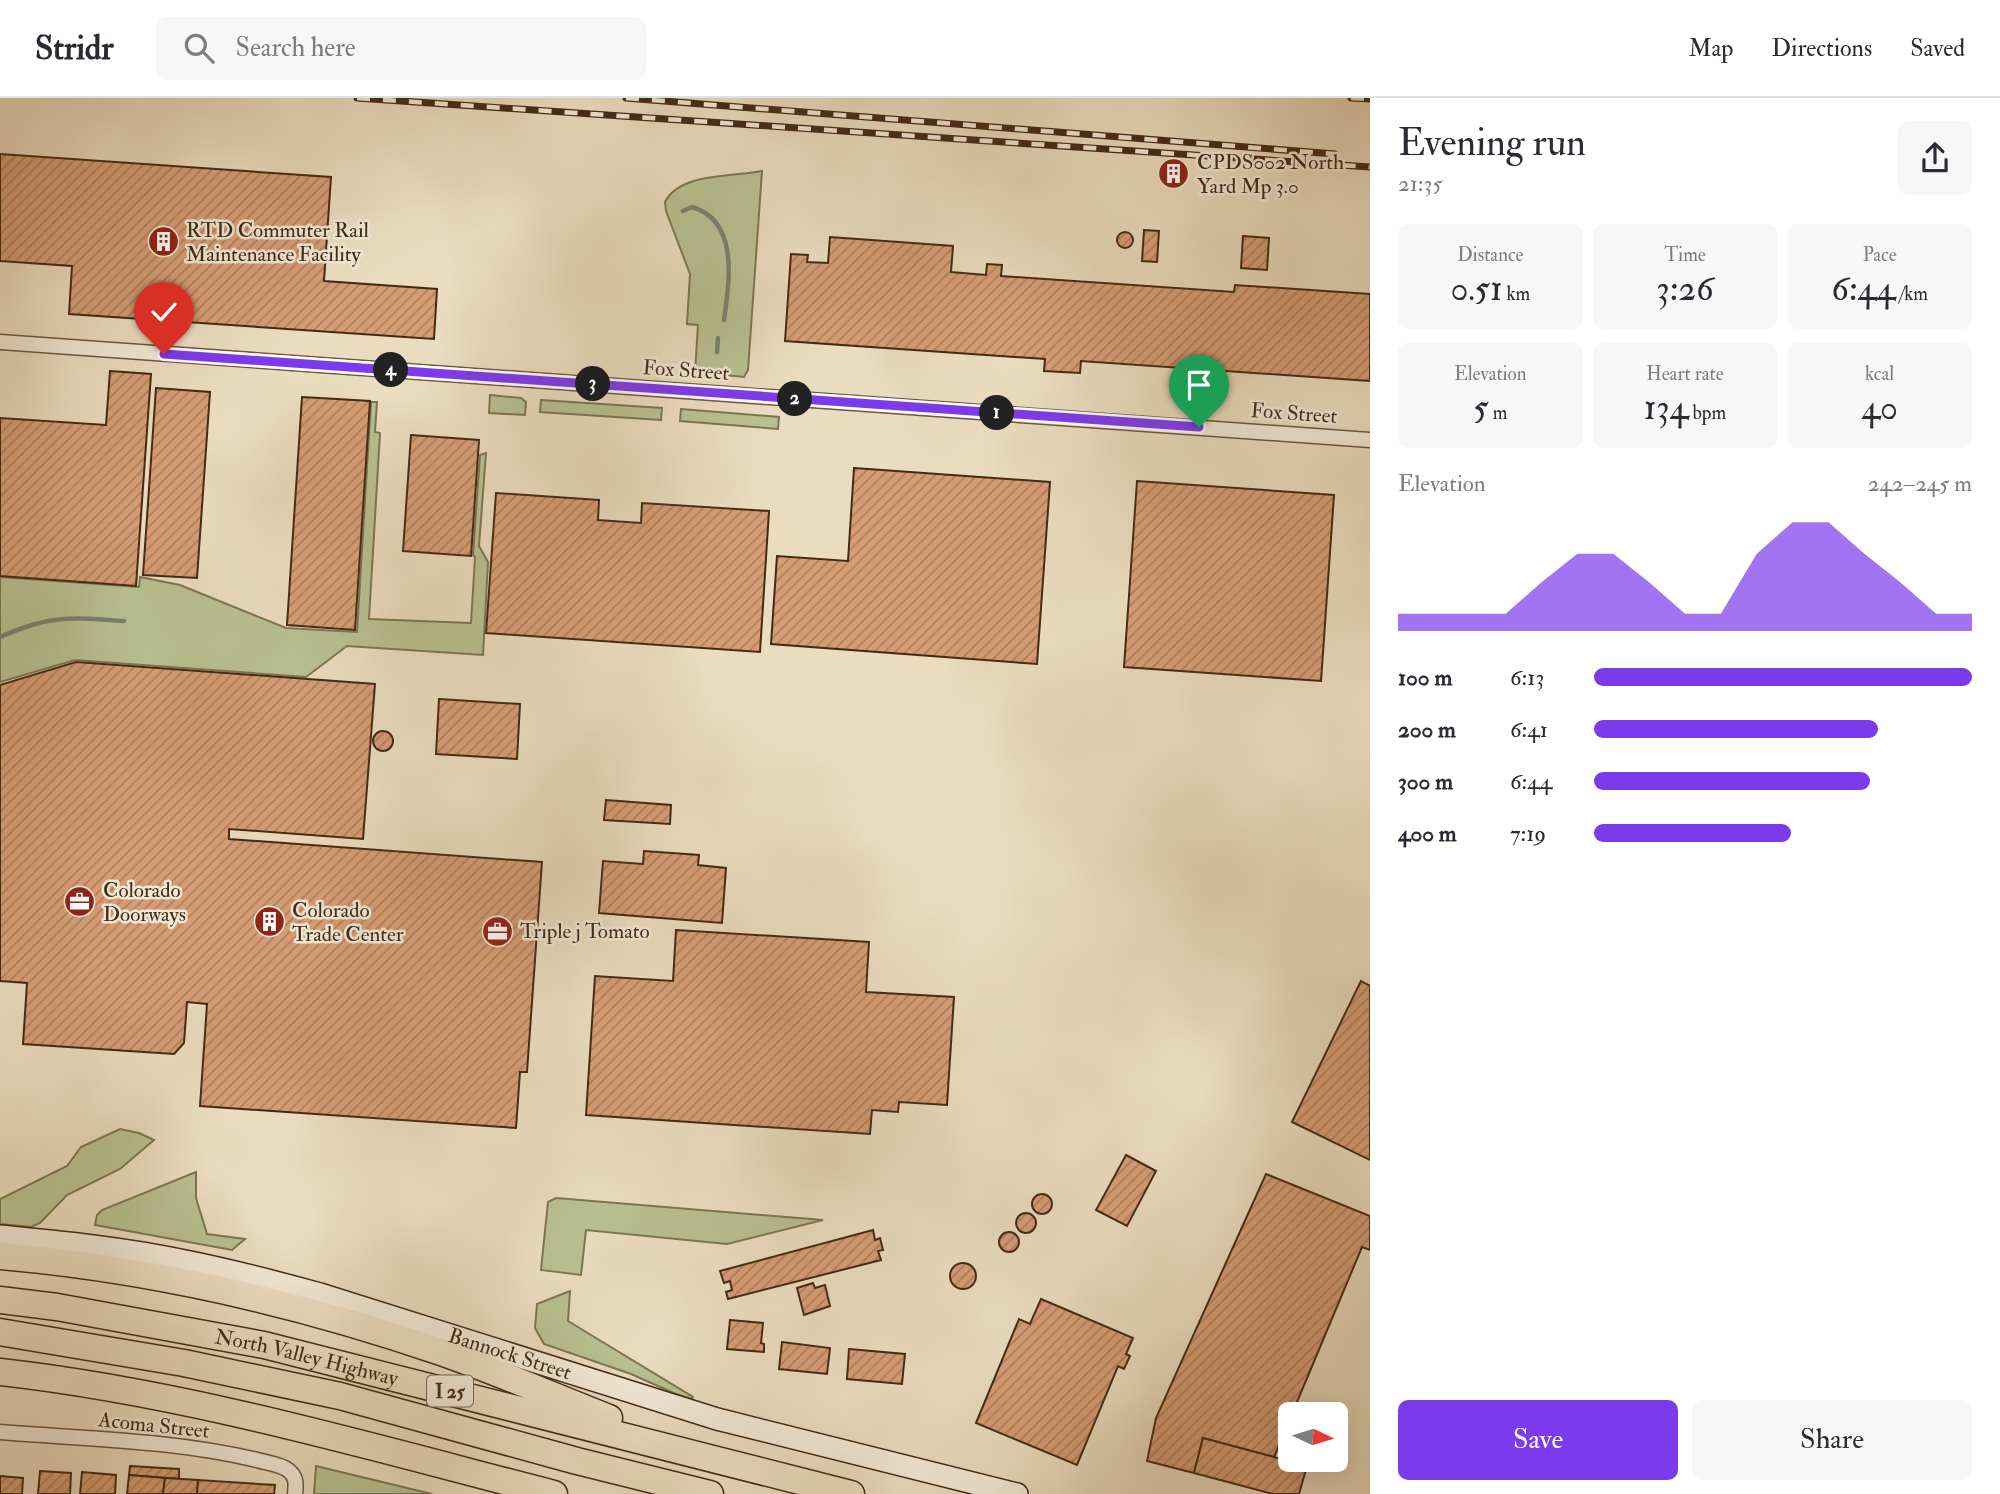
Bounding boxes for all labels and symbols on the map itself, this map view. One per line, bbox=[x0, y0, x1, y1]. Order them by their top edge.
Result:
place label: CPDS002 North Yard Mp 3.0 bbox=[1197, 149, 1344, 200]
building icon: CPDS002 North Yard Mp 3.0 bbox=[1157, 157, 1191, 191]
place label: RTD Commuter Rail Maintenance Facility bbox=[186, 217, 369, 268]
building icon: RTD Commuter Rail Maintenance Facility bbox=[146, 225, 180, 259]
pin bbox=[134, 282, 194, 354]
pin: 4 bbox=[374, 352, 408, 388]
street label: Fox Street bbox=[642, 354, 730, 387]
pin bbox=[1169, 355, 1229, 427]
pin: 3 bbox=[576, 366, 610, 402]
pin: 2 bbox=[778, 382, 812, 416]
pin: 1 bbox=[979, 396, 1014, 430]
street label: Fox Street bbox=[1250, 397, 1338, 430]
place label: Colorado Doorways bbox=[103, 877, 186, 928]
office icon: Colorado Doorways bbox=[63, 885, 97, 919]
place label: Colorado Trade Center bbox=[292, 897, 404, 948]
building icon: Colorado Trade Center bbox=[252, 905, 286, 939]
office icon: Triple j Tomato bbox=[480, 914, 514, 948]
place label: Triple j Tomato bbox=[520, 918, 650, 945]
street label: Bannock Street bbox=[445, 1322, 575, 1386]
street label: North Valley Highway bbox=[212, 1323, 402, 1393]
road number: I 25 bbox=[427, 1376, 473, 1406]
north arrow bbox=[1278, 1402, 1348, 1472]
street label: Acoma Street bbox=[96, 1406, 211, 1445]

